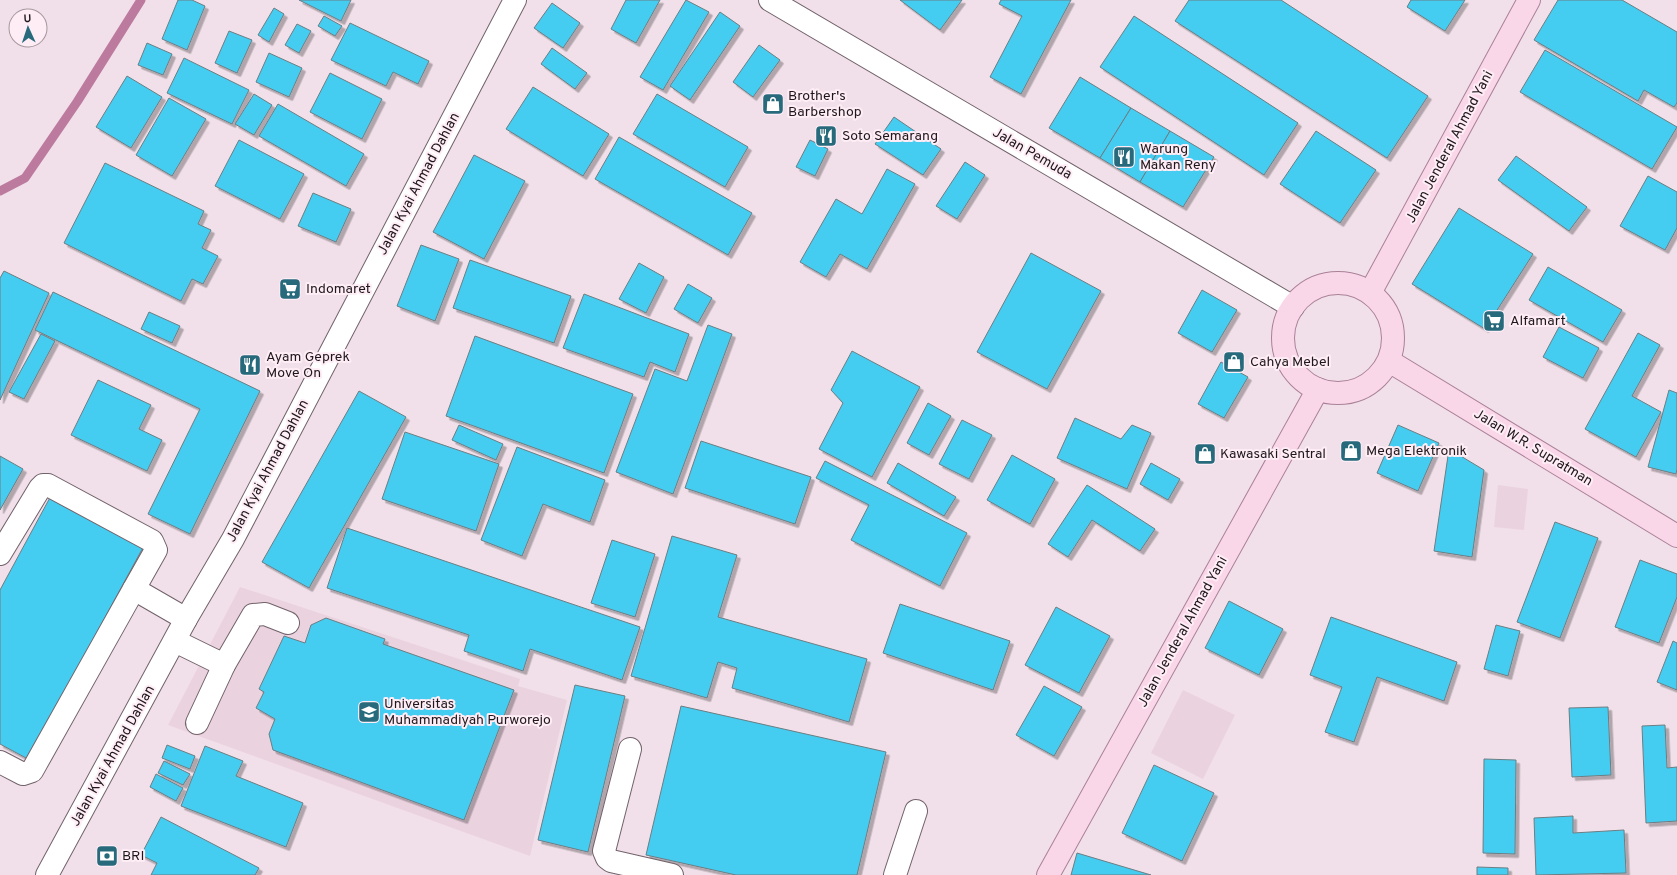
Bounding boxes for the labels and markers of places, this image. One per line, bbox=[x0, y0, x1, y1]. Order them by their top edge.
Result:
place label: Brother's Barbershop bbox=[788, 88, 862, 121]
shop icon: Brother's Barbershop bbox=[760, 91, 786, 117]
restaurant icon: Soto Semarang bbox=[813, 123, 839, 149]
place label: Soto Semarang bbox=[842, 128, 938, 145]
place label: Warung Makan Reny bbox=[1140, 141, 1216, 174]
restaurant icon: Warung Makan Reny bbox=[1111, 144, 1137, 170]
supermarket icon: Indomaret bbox=[277, 276, 303, 302]
place label: Indomaret bbox=[306, 281, 371, 298]
supermarket icon: Alfamart bbox=[1481, 308, 1507, 334]
place label: Alfamart bbox=[1510, 313, 1566, 330]
place label: Ayam Geprek Move On bbox=[266, 349, 350, 382]
shop icon: Cahya Mebel bbox=[1221, 349, 1247, 375]
restaurant icon: Ayam Geprek Move On bbox=[237, 352, 263, 378]
place label: Cahya Mebel bbox=[1250, 354, 1330, 371]
shop icon: Mega Elektronik bbox=[1338, 438, 1364, 464]
shop icon: Kawasaki Sentral bbox=[1192, 441, 1218, 467]
place label: Mega Elektronik bbox=[1366, 443, 1467, 460]
place label: Kawasaki Sentral bbox=[1220, 446, 1326, 463]
place label: Universitas Muhammadiyah Purworejo bbox=[384, 696, 551, 729]
school or university icon: Universitas Muhammadiyah Purworejo bbox=[356, 699, 382, 725]
bank icon: BRI bbox=[94, 843, 120, 869]
place label: BRI bbox=[122, 848, 144, 865]

